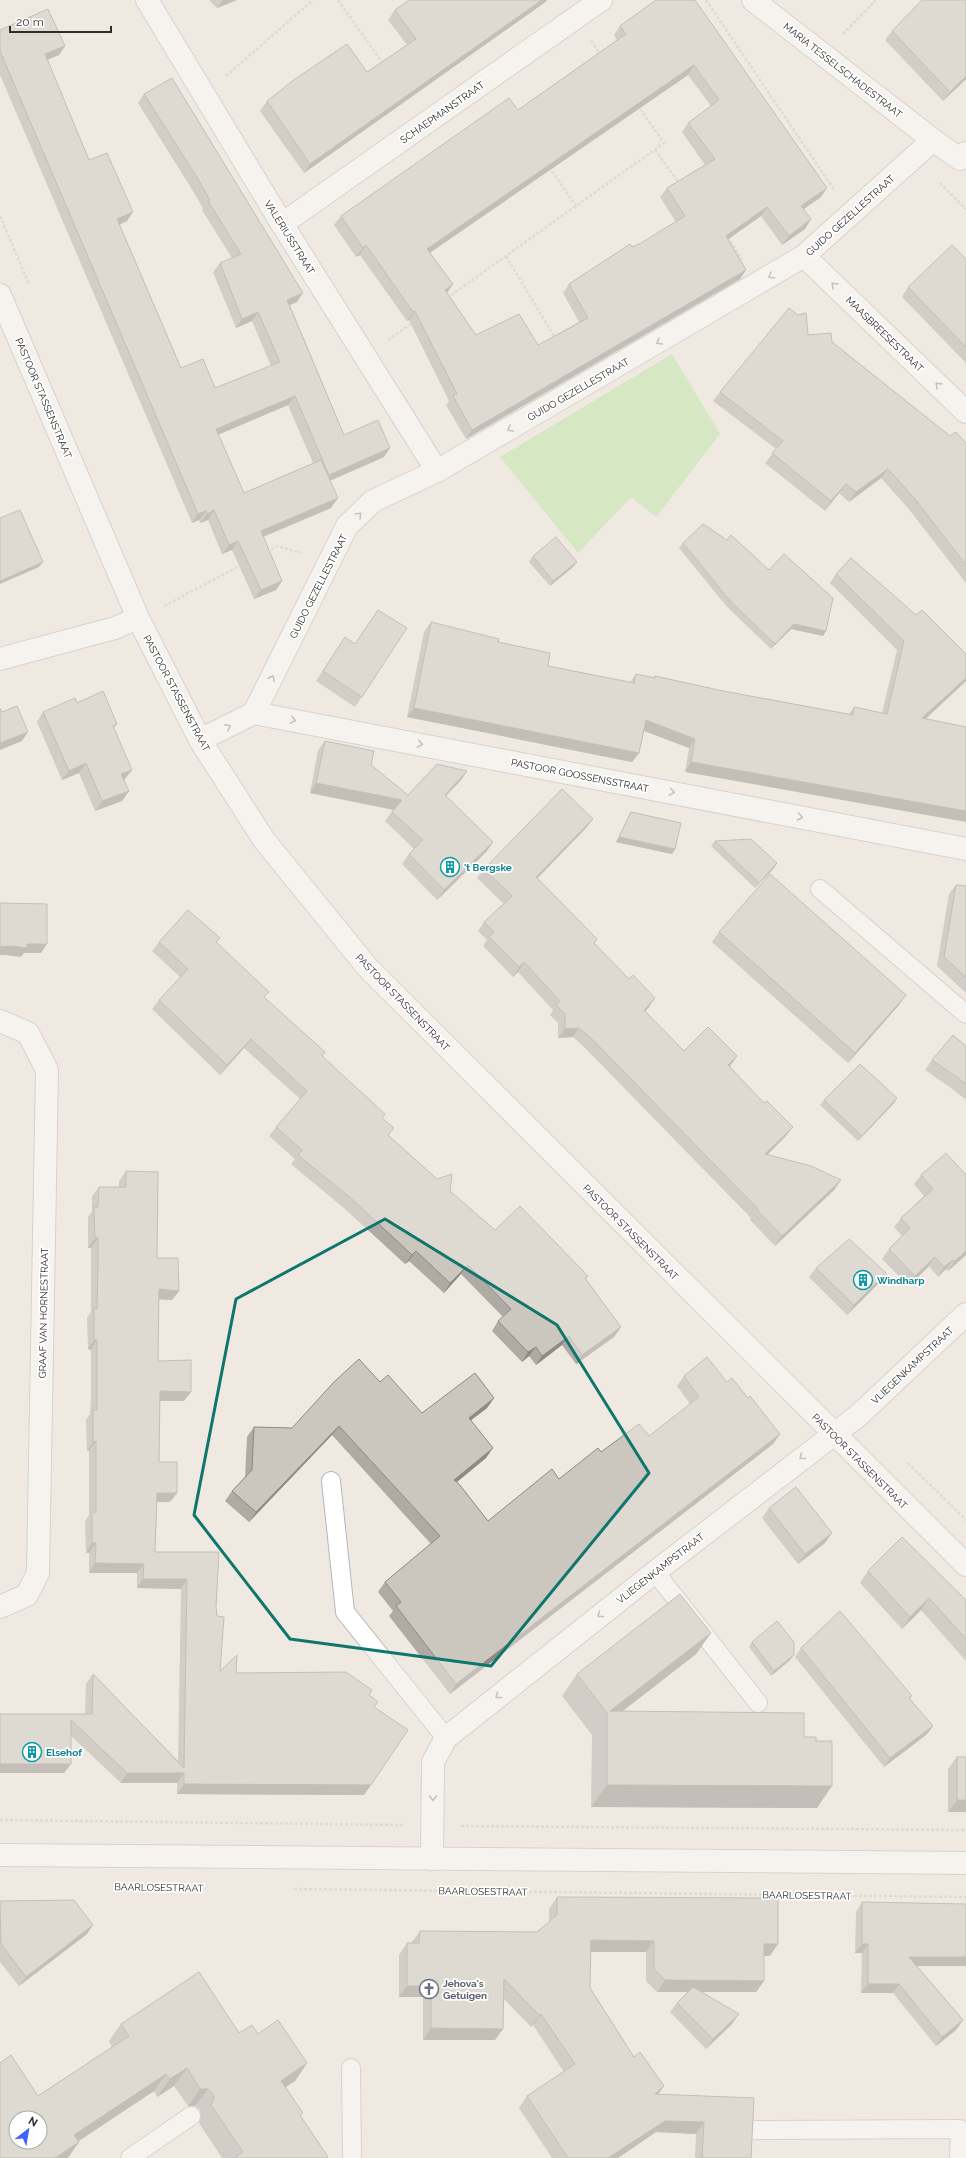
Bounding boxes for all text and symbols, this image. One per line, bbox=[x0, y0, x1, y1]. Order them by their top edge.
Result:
scale bar bbox=[10, 8, 111, 34]
text: 20 m bbox=[16, 15, 44, 29]
street label: MARIA TESSELSCHADESTRAAT bbox=[781, 21, 904, 120]
street label: SCHAEPMANSTRAAT bbox=[398, 79, 486, 146]
street label: GUIDO GEZELLESTRAAT bbox=[804, 173, 897, 258]
street label: VALERIUSSTRAAT bbox=[262, 198, 317, 276]
one-way arrow bbox=[768, 271, 775, 278]
one-way arrow bbox=[831, 282, 839, 290]
street label: MAASBREESESTRAAT bbox=[844, 295, 926, 374]
street label: PASTOOR STASSENSTRAAT bbox=[13, 336, 74, 460]
one-way arrow bbox=[656, 337, 663, 344]
street label: GUIDO GEZELLESTRAAT bbox=[526, 356, 631, 423]
one-way arrow bbox=[935, 382, 943, 390]
one-way arrow bbox=[507, 424, 514, 431]
one-way arrow bbox=[354, 512, 362, 519]
street label: GUIDO GEZELLESTRAAT bbox=[287, 532, 350, 640]
street label: PASTOOR STASSENSTRAAT bbox=[141, 633, 212, 753]
one-way arrow bbox=[267, 674, 275, 682]
one-way arrow bbox=[290, 715, 296, 724]
one-way arrow bbox=[223, 724, 231, 732]
one-way arrow bbox=[417, 740, 424, 748]
street label: PASTOOR GOOSSENSSTRAAT bbox=[510, 757, 650, 794]
one-way arrow bbox=[669, 788, 675, 796]
one-way arrow bbox=[796, 812, 803, 821]
building icon: 't Bergske bbox=[439, 856, 461, 878]
place label: 't Bergske bbox=[464, 862, 512, 873]
street label: PASTOOR STASSENSTRAAT bbox=[354, 952, 452, 1053]
street label: PASTOOR STASSENSTRAAT bbox=[581, 1182, 681, 1282]
street label: GRAAF VAN HORNESTRAAT bbox=[37, 1247, 50, 1379]
building icon: Windharp bbox=[852, 1269, 874, 1291]
place label: Windharp bbox=[877, 1275, 925, 1286]
street label: VLIEGENKAMPSTRAAT bbox=[869, 1325, 956, 1406]
street label: PASTOOR STASSENSTRAAT bbox=[810, 1411, 910, 1511]
one-way arrow bbox=[799, 1453, 806, 1460]
street label: VLIEGENKAMPSTRAAT bbox=[614, 1531, 706, 1606]
one-way arrow bbox=[598, 1611, 605, 1618]
one-way arrow bbox=[496, 1692, 503, 1699]
building icon: Elsehof bbox=[21, 1741, 43, 1763]
place label: Elsehof bbox=[46, 1747, 82, 1758]
one-way arrow bbox=[429, 1795, 437, 1801]
street label: BAARLOSESTRAAT bbox=[114, 1881, 204, 1894]
street label: BAARLOSESTRAAT bbox=[438, 1885, 528, 1898]
street label: BAARLOSESTRAAT bbox=[762, 1889, 852, 1902]
church icon: Jehova's Getuigen bbox=[418, 1978, 440, 2000]
place label: Jehova's Getuigen bbox=[443, 1978, 487, 2001]
north arrow bbox=[8, 2110, 48, 2150]
text: N bbox=[26, 2114, 40, 2130]

